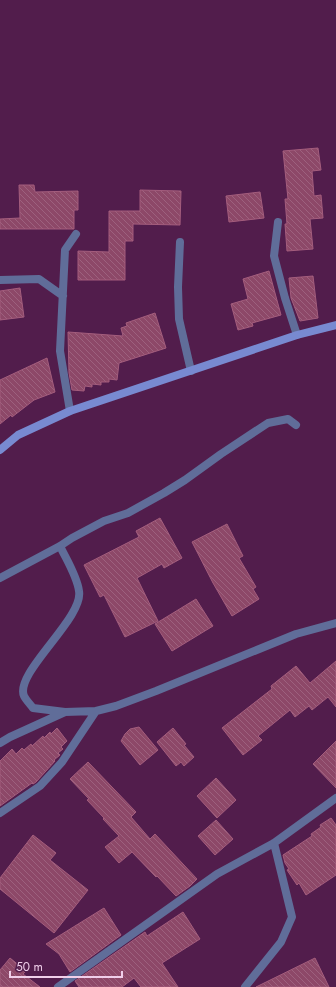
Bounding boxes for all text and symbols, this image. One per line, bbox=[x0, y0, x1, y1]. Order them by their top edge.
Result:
scale bar bbox=[10, 953, 122, 979]
text: 50 m bbox=[16, 958, 43, 976]

